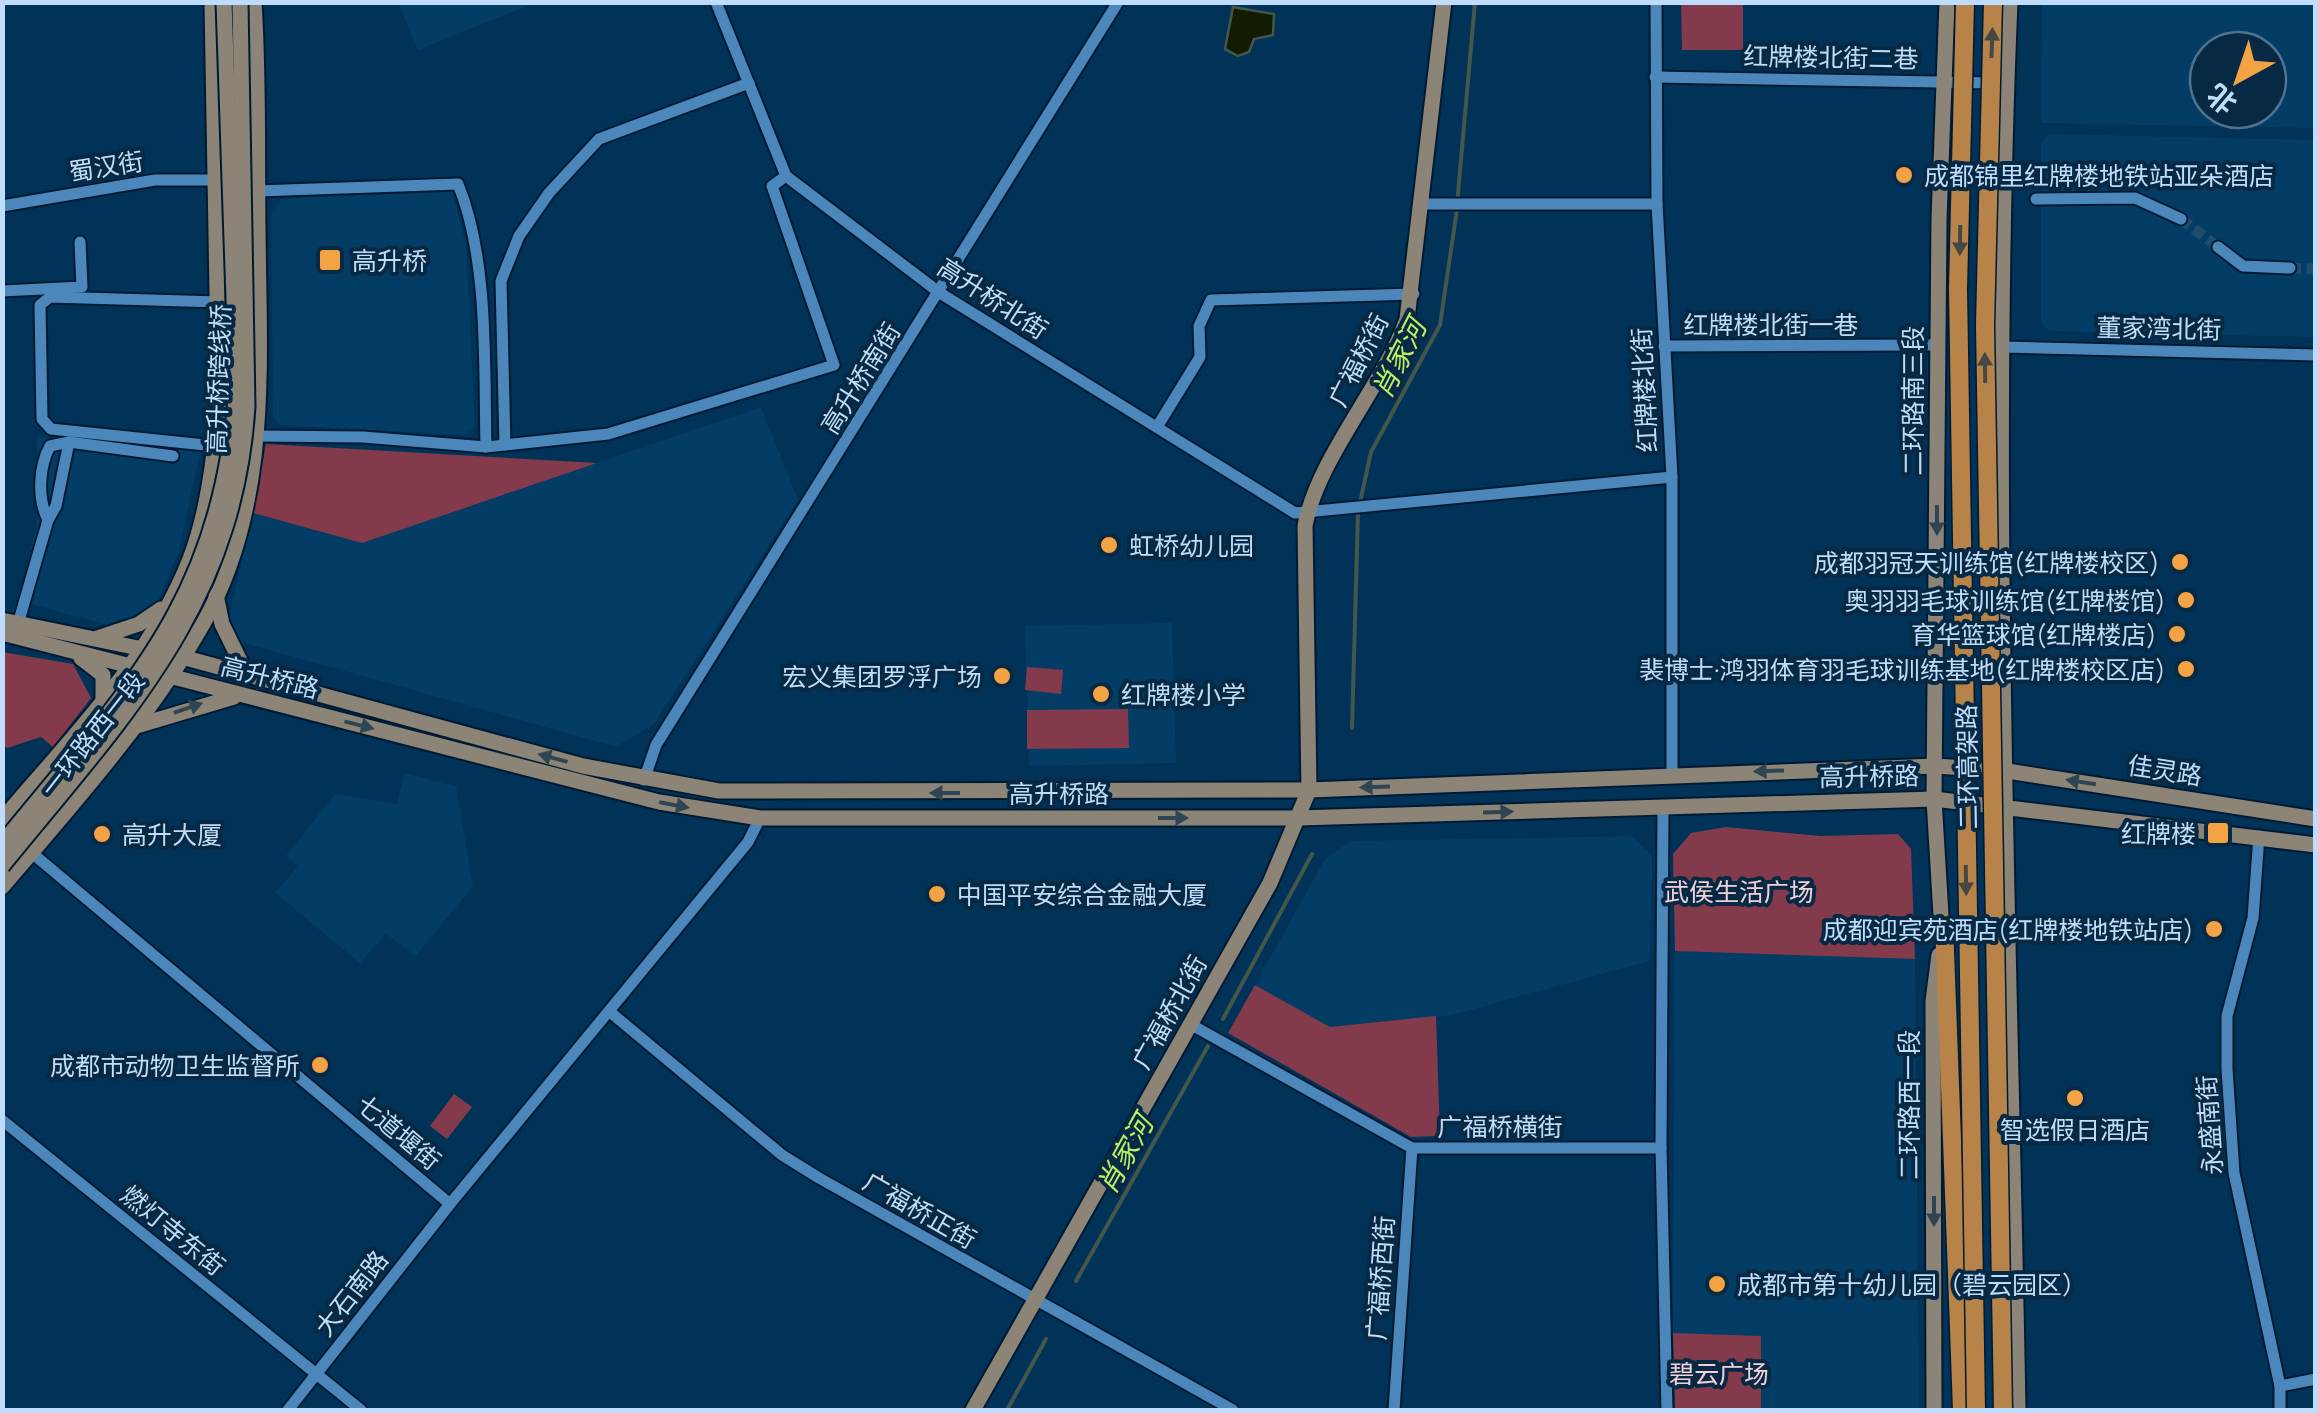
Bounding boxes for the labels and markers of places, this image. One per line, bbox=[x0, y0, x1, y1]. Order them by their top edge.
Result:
place label: 成都锦里红牌楼地铁站亚朵酒店 bbox=[1924, 158, 2274, 193]
marker: 成都锦里红牌楼地铁站亚朵酒店 bbox=[1893, 164, 1915, 186]
place label: 高升桥 bbox=[352, 243, 427, 278]
marker: 高升桥 bbox=[317, 247, 343, 273]
place label: 虹桥幼儿园 bbox=[1129, 528, 1254, 563]
marker: 虹桥幼儿园 bbox=[1098, 534, 1120, 556]
place label: 成都羽冠天训练馆(红牌楼校区) bbox=[1814, 545, 2160, 580]
marker: 成都羽冠天训练馆(红牌楼校区) bbox=[2169, 551, 2191, 573]
place label: 奥羽羽毛球训练馆(红牌楼馆) bbox=[1845, 583, 2166, 618]
marker: 奥羽羽毛球训练馆(红牌楼馆) bbox=[2175, 589, 2197, 611]
place label: 育华篮球馆(红牌楼店) bbox=[1911, 617, 2157, 652]
marker: 育华篮球馆(红牌楼店) bbox=[2166, 623, 2188, 645]
place label: 裴博士·鸿羽体育羽毛球训练基地(红牌楼校区店) bbox=[1639, 652, 2166, 687]
marker: 裴博士·鸿羽体育羽毛球训练基地(红牌楼校区店) bbox=[2175, 658, 2197, 680]
place label: 宏义集团罗浮广场 bbox=[782, 659, 982, 694]
marker: 宏义集团罗浮广场 bbox=[991, 665, 1013, 687]
place label: 红牌楼小学 bbox=[1121, 677, 1246, 712]
marker: 红牌楼小学 bbox=[1090, 683, 1112, 705]
place label: 红牌楼 bbox=[2121, 816, 2196, 851]
place label: 高升大厦 bbox=[122, 817, 222, 852]
marker: 红牌楼 bbox=[2205, 820, 2231, 846]
marker: 高升大厦 bbox=[91, 823, 113, 845]
place label: 中国平安综合金融大厦 bbox=[957, 877, 1207, 912]
marker: 中国平安综合金融大厦 bbox=[926, 883, 948, 905]
place label: 成都迎宾苑酒店(红牌楼地铁站店) bbox=[1823, 912, 2194, 947]
marker: 成都迎宾苑酒店(红牌楼地铁站店) bbox=[2203, 918, 2225, 940]
place label: 成都市动物卫生监督所 bbox=[50, 1048, 300, 1083]
marker: 成都市动物卫生监督所 bbox=[309, 1054, 331, 1076]
marker: 智选假日酒店 bbox=[2064, 1087, 2086, 1109]
place label: 智选假日酒店 bbox=[2000, 1112, 2150, 1147]
place label: 成都市第十幼儿园（碧云园区） bbox=[1737, 1267, 2087, 1302]
marker: 成都市第十幼儿园（碧云园区） bbox=[1706, 1273, 1728, 1295]

